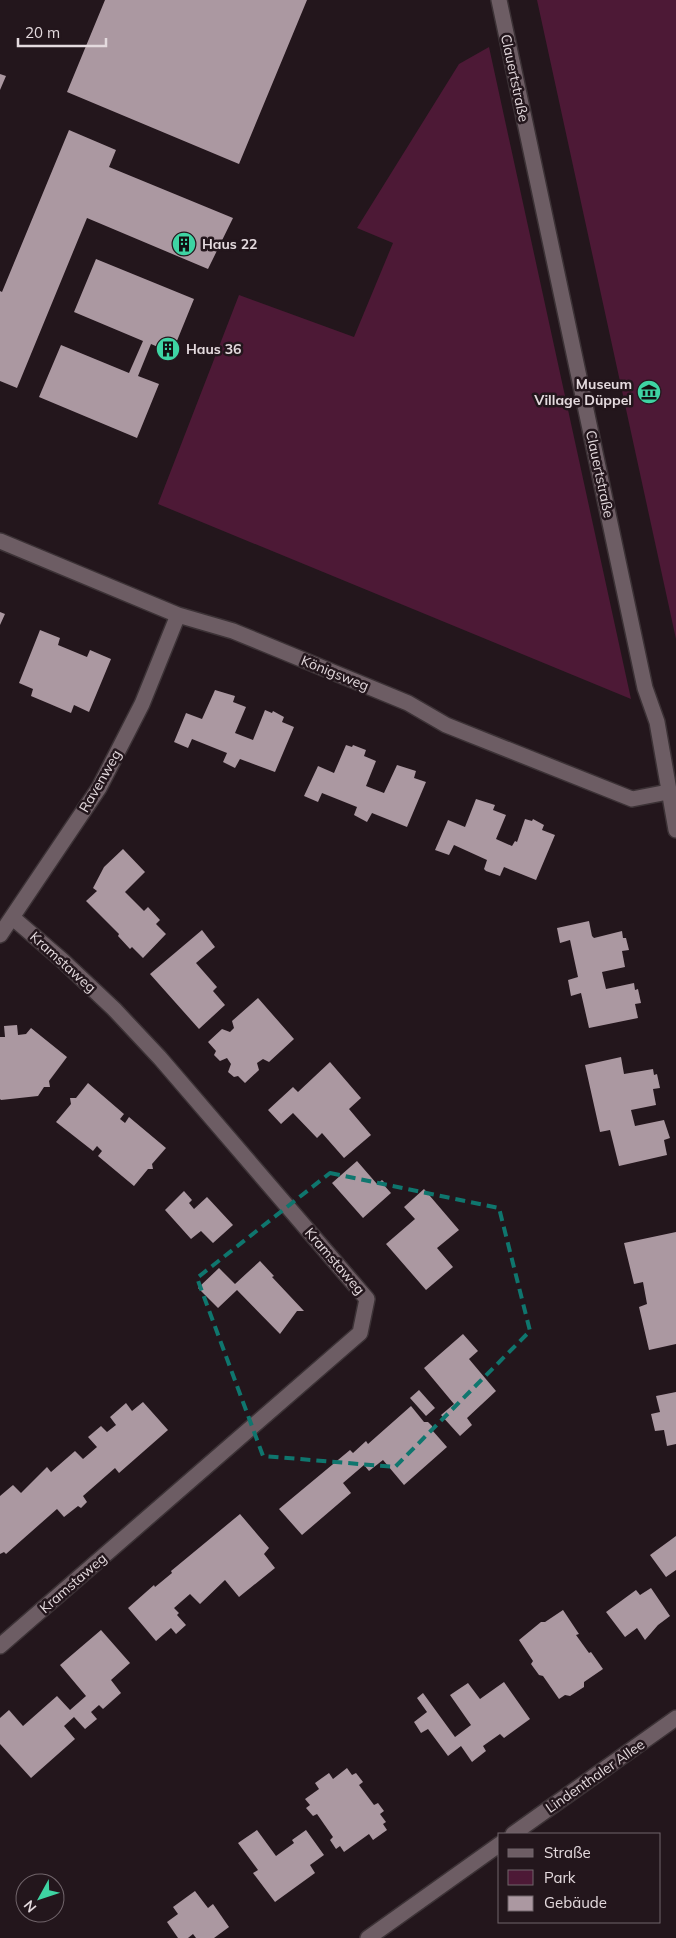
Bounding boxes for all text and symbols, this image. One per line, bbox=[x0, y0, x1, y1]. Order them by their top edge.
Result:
scale bar bbox=[18, 15, 105, 47]
text: 20 m bbox=[25, 23, 60, 42]
street label: Clauertstraße bbox=[497, 33, 533, 123]
building icon: Haus 22 bbox=[171, 231, 197, 257]
place label: Haus 22 bbox=[202, 235, 258, 253]
building icon: Haus 36 bbox=[155, 336, 181, 362]
place label: Haus 36 bbox=[186, 340, 242, 358]
place label: Museum Village Düppel bbox=[533, 375, 632, 409]
museum icon: Museum Village Düppel bbox=[636, 379, 662, 405]
street label: Clauertstraße bbox=[582, 429, 618, 519]
street label: Königsweg bbox=[298, 651, 372, 695]
street label: Ravenweg bbox=[75, 747, 125, 815]
street label: Kramstaweg bbox=[26, 928, 100, 996]
street label: Kramstaweg bbox=[301, 1224, 369, 1298]
street label: Kramstaweg bbox=[36, 1549, 110, 1617]
street label: Lindenthaler Allee bbox=[542, 1735, 648, 1817]
legend bbox=[498, 1833, 661, 1923]
text: Straße bbox=[544, 1843, 591, 1862]
text: Park bbox=[544, 1868, 576, 1887]
north arrow bbox=[15, 1873, 65, 1923]
text: Gebäude bbox=[544, 1893, 607, 1912]
text: N bbox=[20, 1897, 40, 1916]

